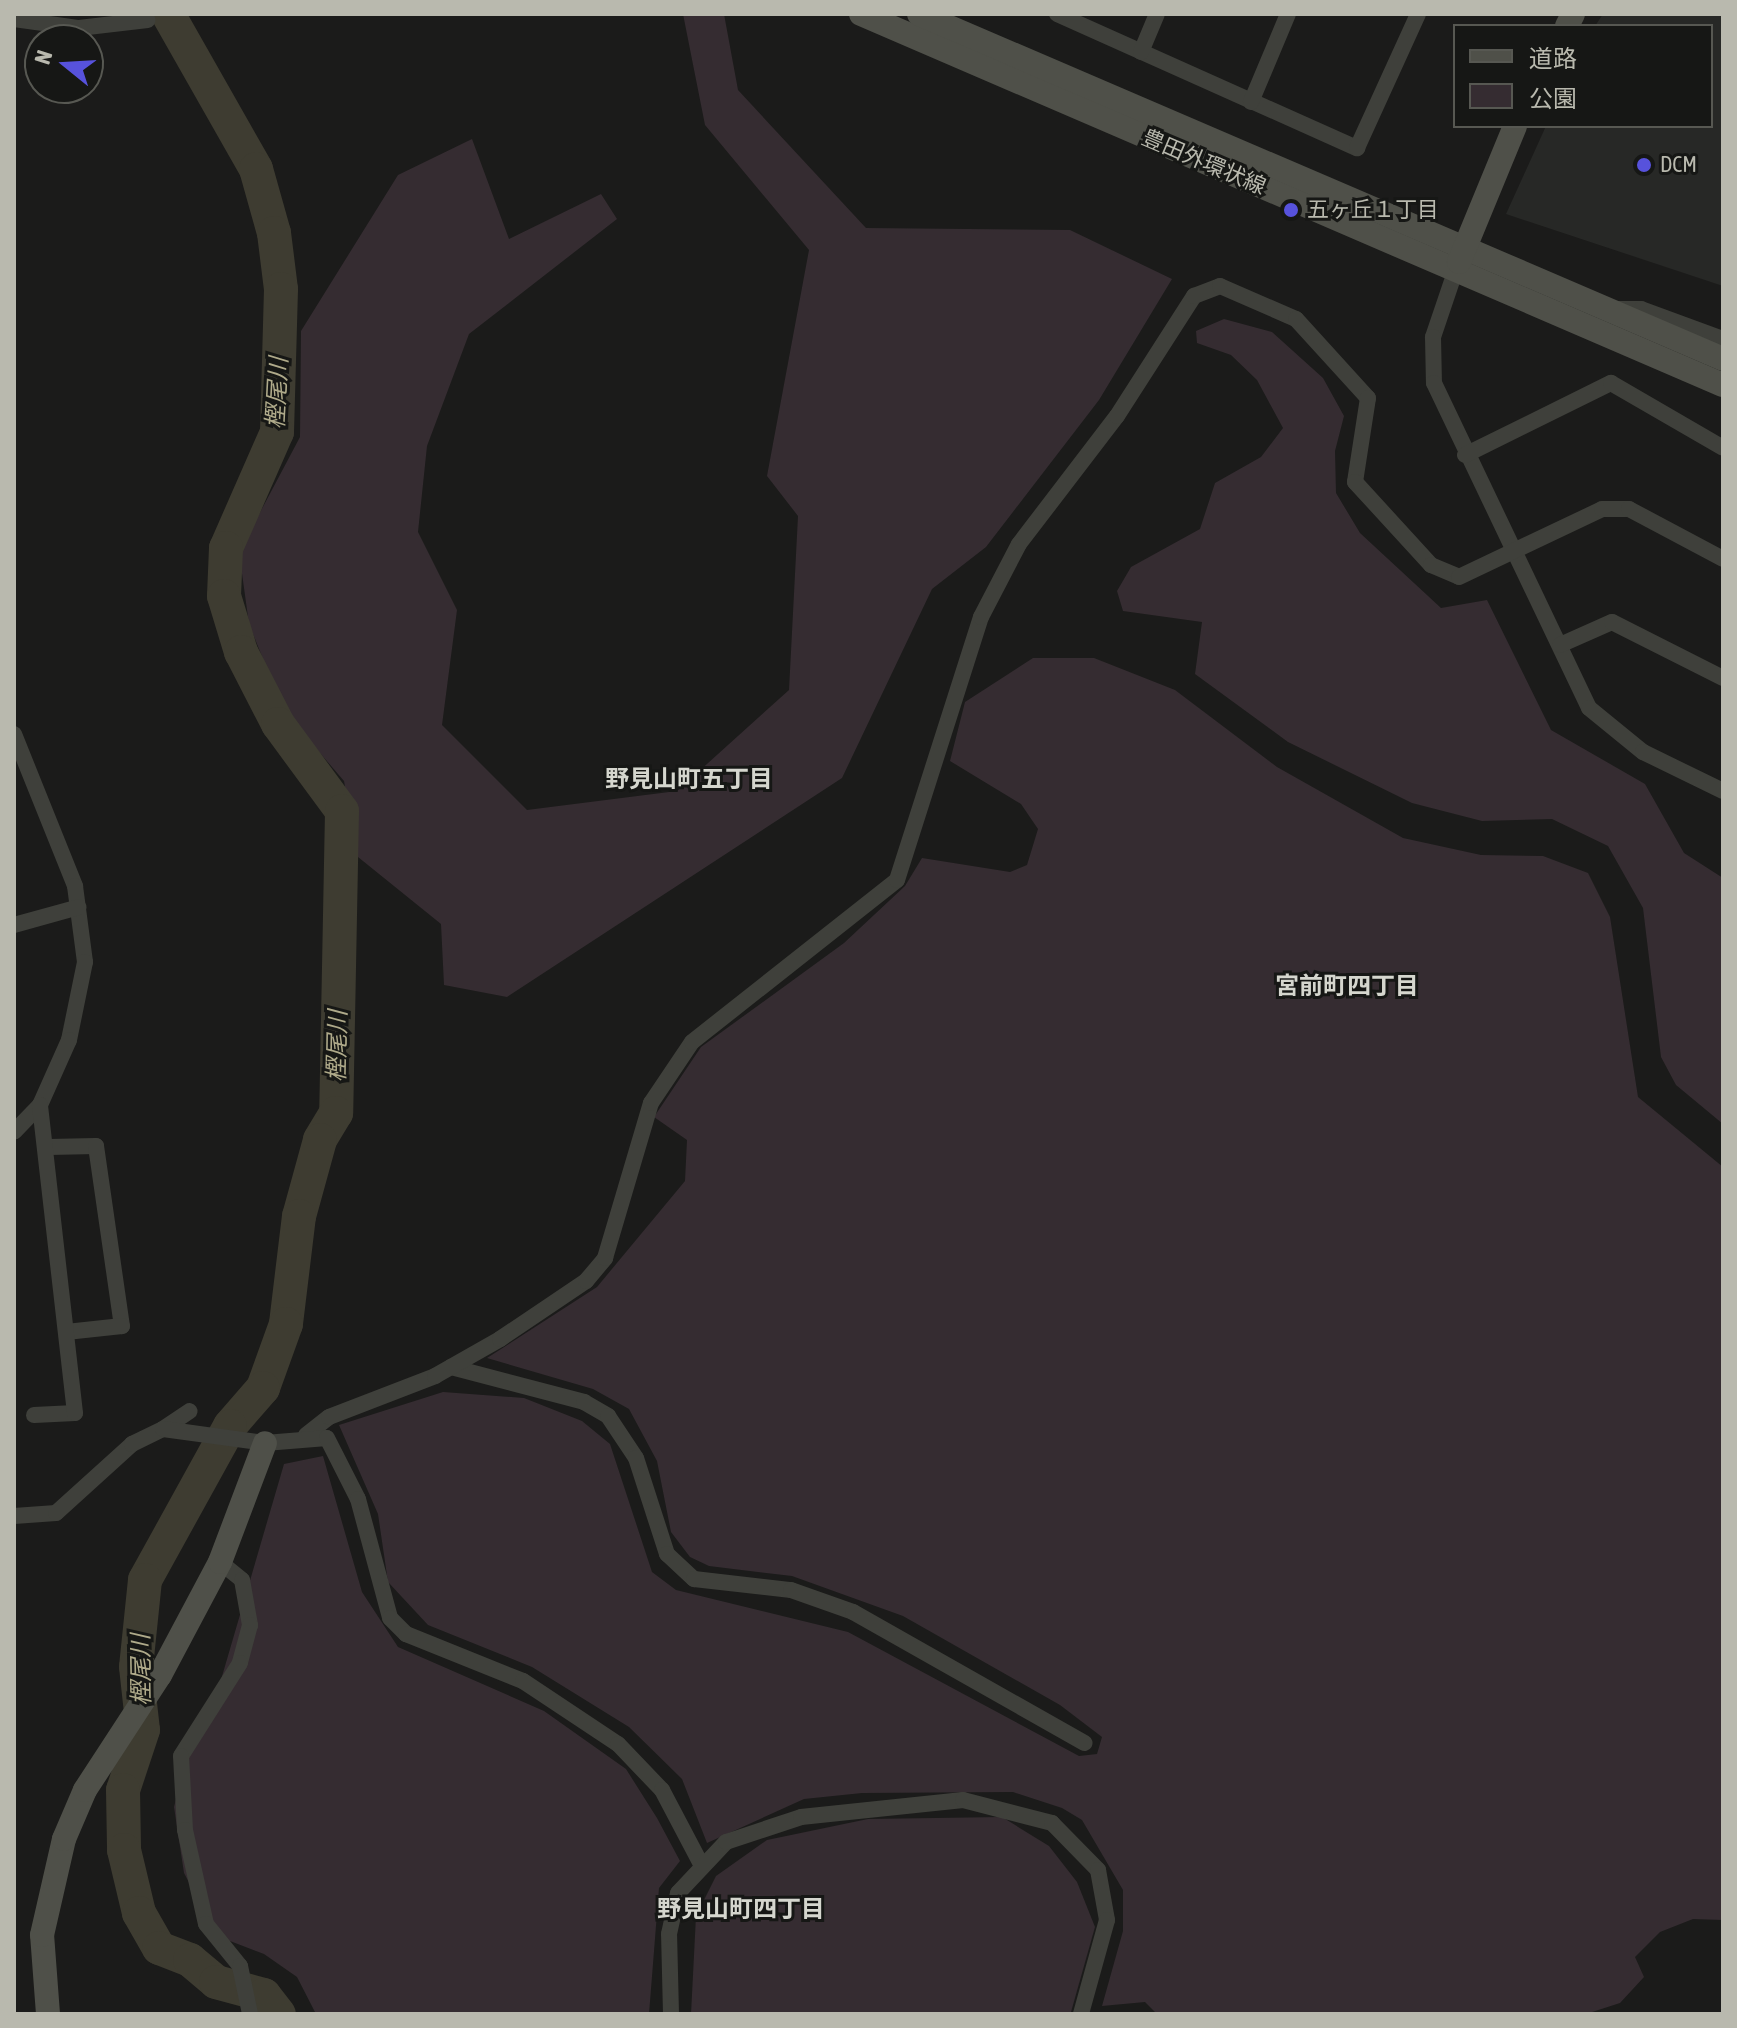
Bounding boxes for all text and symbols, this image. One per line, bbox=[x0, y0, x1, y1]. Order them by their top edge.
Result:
north arrow bbox=[24, 24, 104, 104]
legend bbox=[1453, 24, 1713, 128]
text: 道路 bbox=[1529, 45, 1577, 72]
text: N bbox=[29, 47, 57, 67]
text: 公園 bbox=[1529, 85, 1577, 112]
street label: 豊田外環状線 bbox=[1138, 124, 1270, 200]
place label: DCM bbox=[1660, 152, 1697, 178]
marker: DCM bbox=[1635, 156, 1653, 174]
place label: 五ヶ丘１丁目 bbox=[1307, 197, 1439, 223]
marker: 五ヶ丘１丁目 bbox=[1282, 201, 1300, 219]
water label: 樫尾川 bbox=[261, 356, 293, 430]
district label: 野見山町五丁目 bbox=[605, 765, 773, 793]
district label: 宮前町四丁目 bbox=[1275, 972, 1419, 1000]
water label: 樫尾川 bbox=[322, 1010, 352, 1082]
water label: 樫尾川 bbox=[126, 1634, 156, 1706]
district label: 野見山町四丁目 bbox=[657, 1895, 825, 1923]

